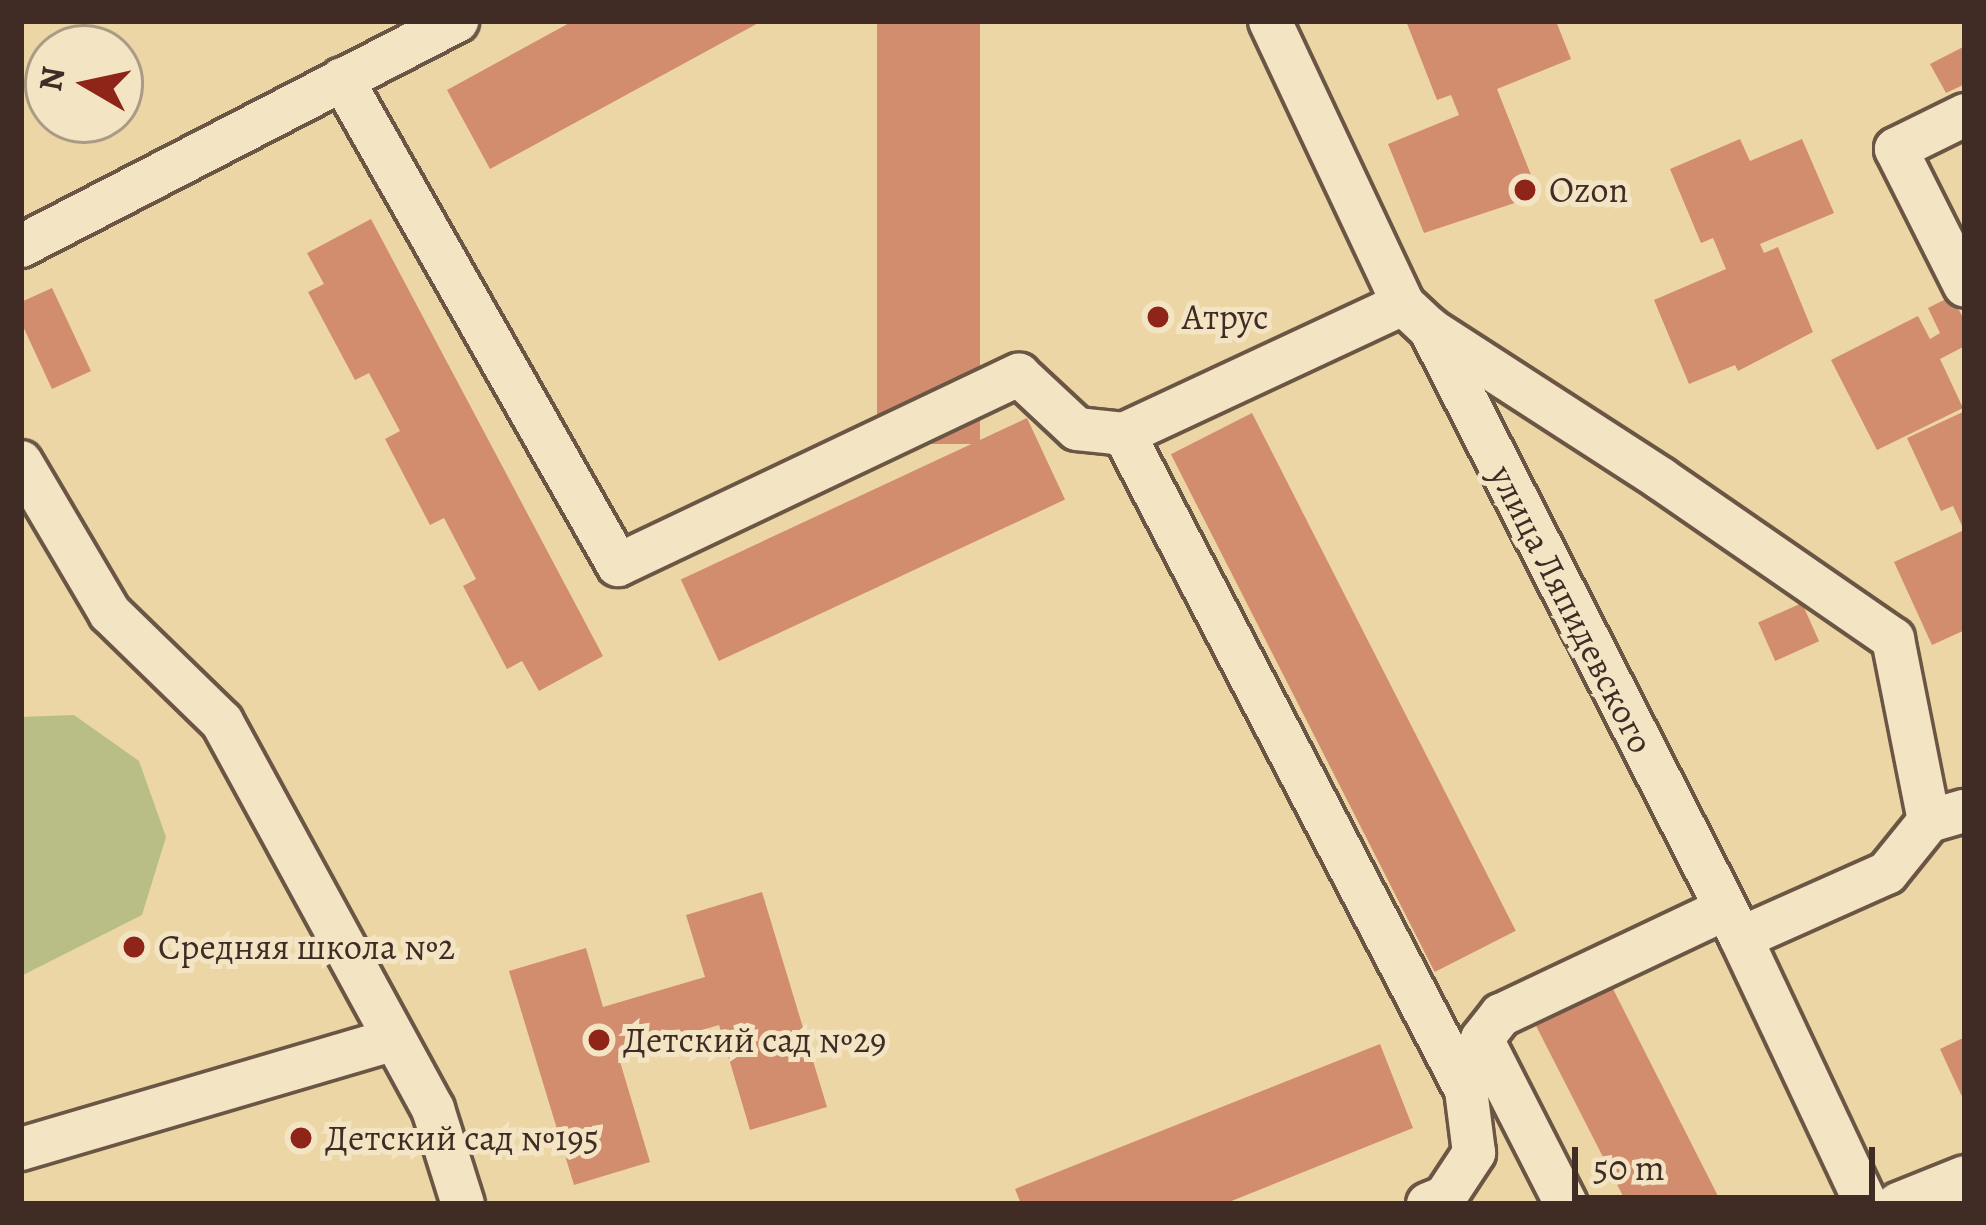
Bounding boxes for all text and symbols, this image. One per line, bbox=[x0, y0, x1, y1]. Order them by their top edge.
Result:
north arrow bbox=[24, 24, 144, 144]
text: N bbox=[27, 63, 75, 94]
place label: Ozon bbox=[1549, 168, 1628, 212]
marker: Ozon bbox=[1512, 177, 1538, 203]
place label: Атрус bbox=[1182, 295, 1269, 339]
marker: Атрус bbox=[1145, 304, 1171, 330]
street label: улица Ляпидевского bbox=[1481, 458, 1663, 760]
place label: Средняя школа №2 bbox=[158, 925, 455, 969]
marker: Средняя школа №2 bbox=[121, 934, 147, 960]
place label: Детский сад №29 bbox=[623, 1018, 886, 1062]
marker: Детский сад №29 bbox=[586, 1027, 612, 1053]
place label: Детский сад №195 bbox=[325, 1116, 599, 1160]
scale bar bbox=[1578, 1123, 1881, 1197]
marker: Детский сад №195 bbox=[288, 1125, 314, 1151]
text: 50 m bbox=[1593, 1143, 1665, 1192]

